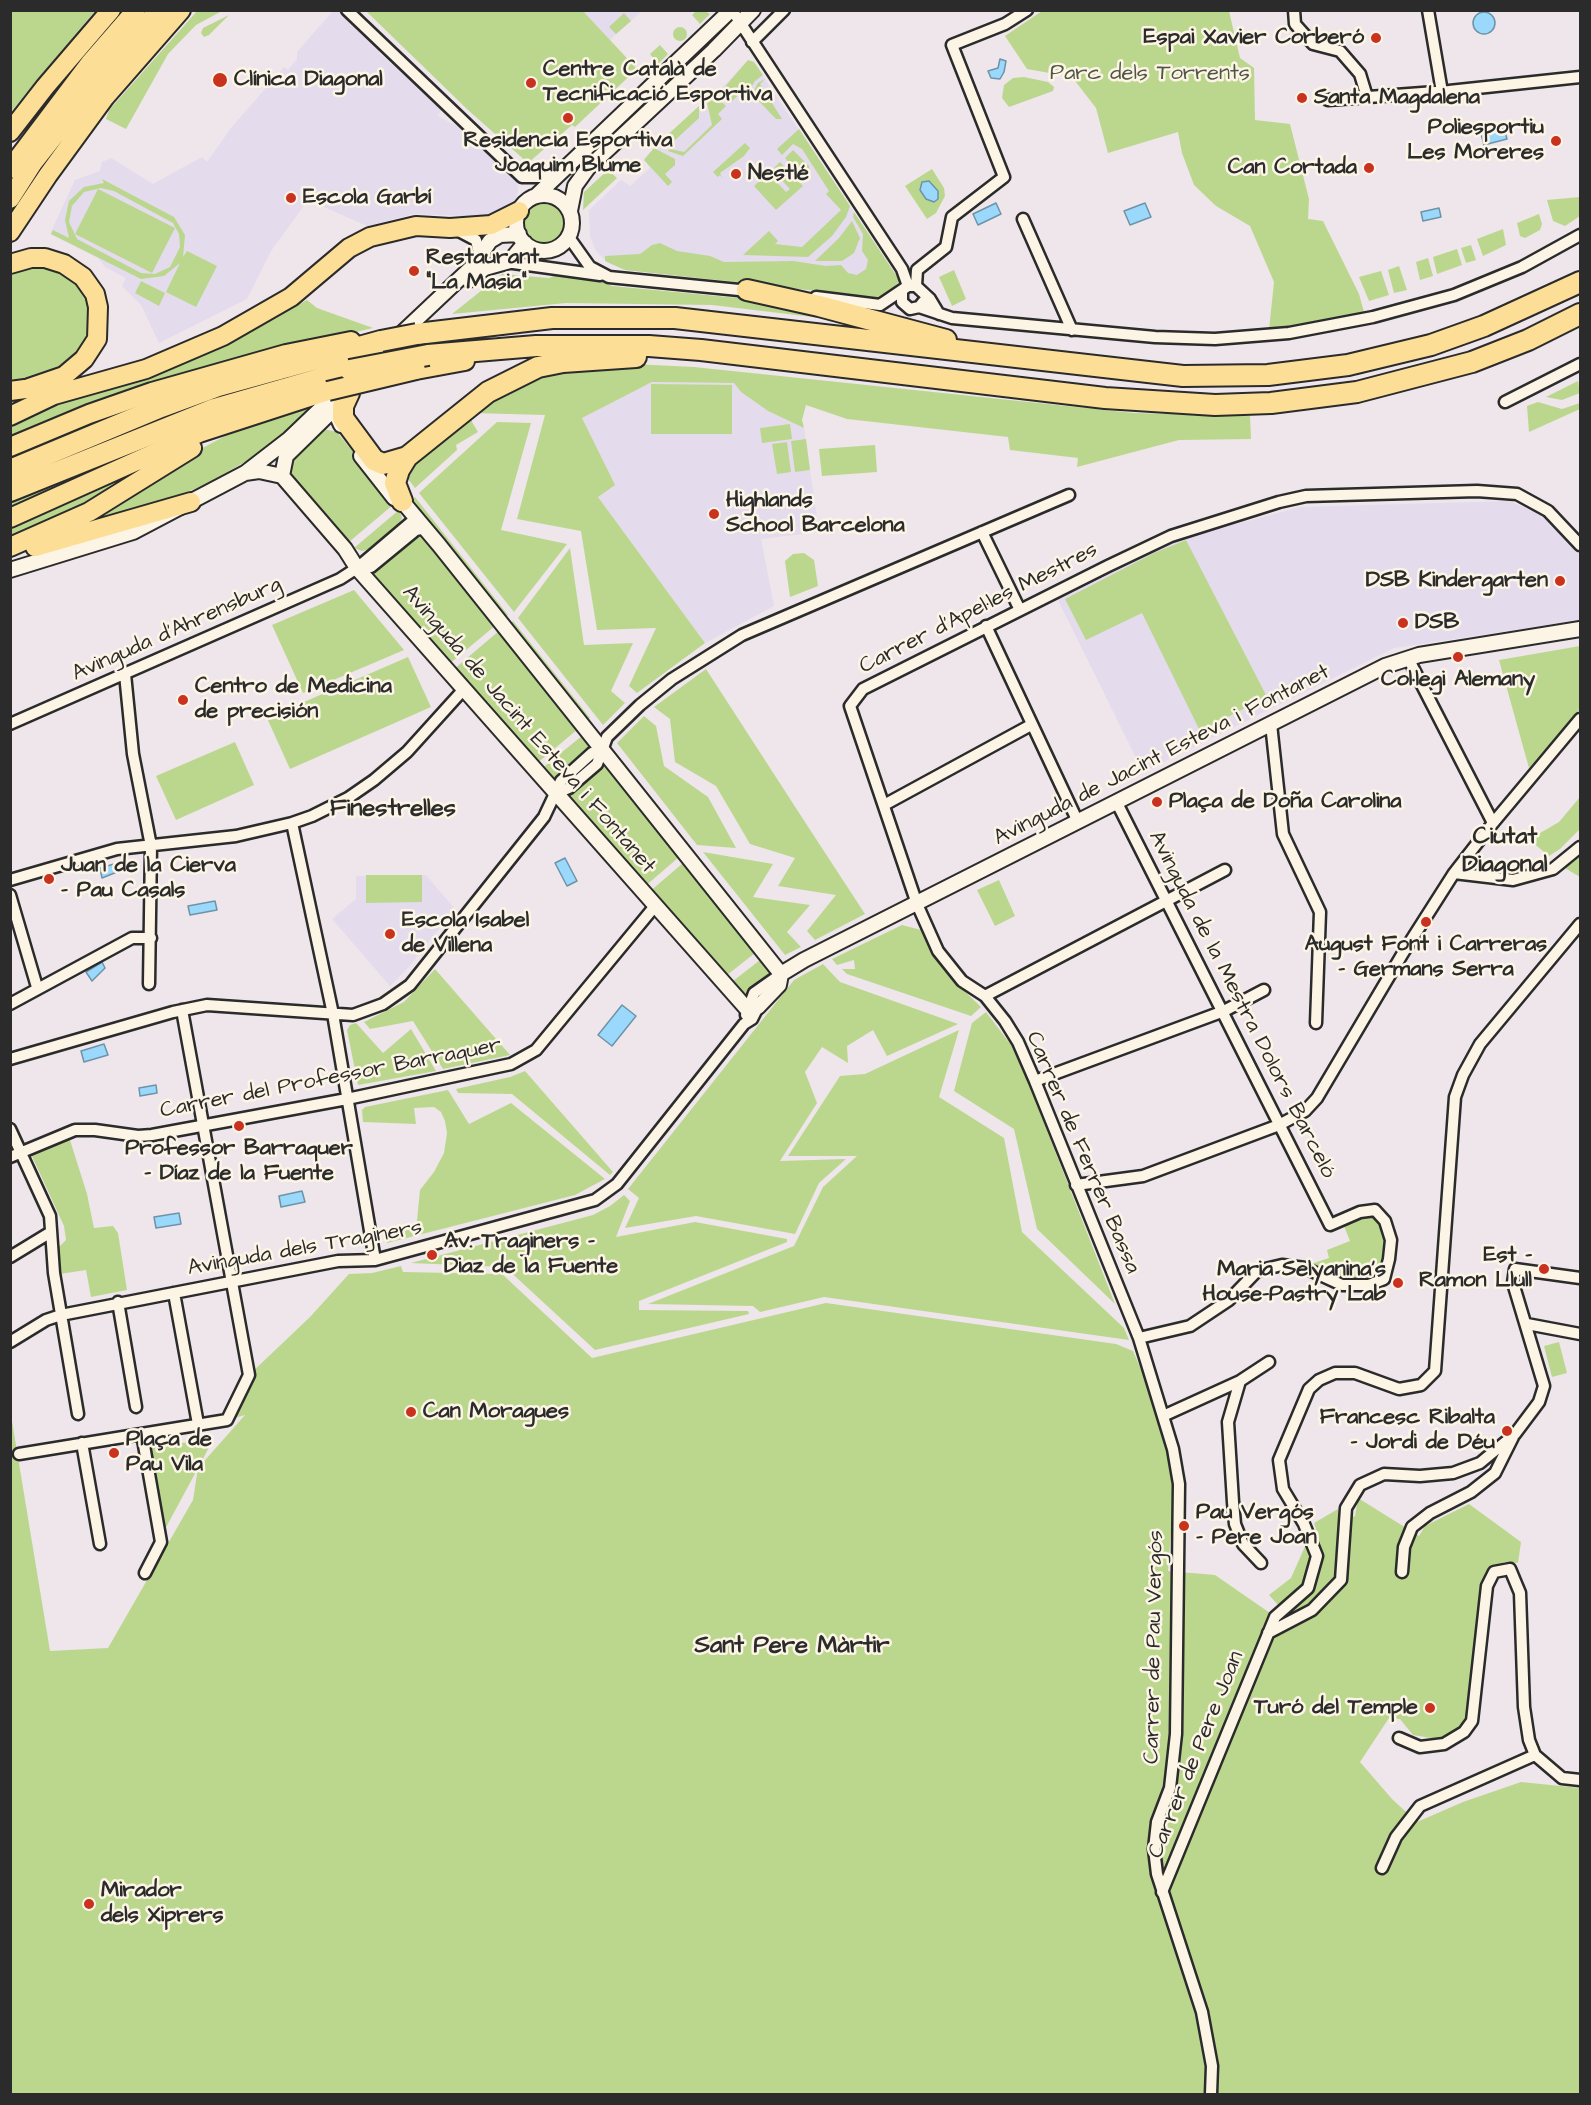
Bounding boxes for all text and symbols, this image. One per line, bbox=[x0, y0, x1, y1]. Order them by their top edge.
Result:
place label: Espai Xavier Corberó bbox=[1144, 25, 1364, 51]
marker: Espai Xavier Corberó bbox=[1369, 31, 1383, 45]
place label: Centre Català de Tecnificació Esportiva bbox=[543, 57, 772, 108]
park label: Parc dels Torrents bbox=[1050, 61, 1250, 87]
place label: Clínica Diagonal bbox=[234, 67, 383, 93]
marker: Clínica Diagonal bbox=[211, 71, 229, 89]
marker: Centre Català de Tecnificació Esportiva bbox=[524, 76, 538, 90]
place label: Santa Magdalena bbox=[1314, 85, 1480, 111]
marker: Santa Magdalena bbox=[1295, 91, 1309, 105]
marker: Residencia Esportiva Joaquim Blume bbox=[561, 111, 575, 125]
place label: Poliesportiu Les Moreres bbox=[1407, 115, 1544, 166]
place label: Residencia Esportiva Joaquim Blume bbox=[463, 128, 673, 180]
marker: Poliesportiu Les Moreres bbox=[1549, 134, 1563, 148]
place label: Can Cortada bbox=[1228, 155, 1357, 181]
place label: Nestlé bbox=[748, 161, 809, 187]
marker: Can Cortada bbox=[1362, 161, 1376, 175]
marker: Nestlé bbox=[729, 167, 743, 181]
place label: Escola Garbí bbox=[303, 185, 431, 211]
marker: Escola Garbí bbox=[284, 191, 298, 205]
place label: Restaurant "La Masia" bbox=[426, 245, 539, 296]
marker: Restaurant "La Masia" bbox=[407, 264, 421, 278]
place label: Highlands School Barcelona bbox=[726, 488, 905, 540]
marker: Highlands School Barcelona bbox=[707, 507, 721, 521]
street label: Carrer d'Apel·les Mestres bbox=[855, 537, 1103, 681]
place label: DSB Kindergarten bbox=[1366, 568, 1548, 594]
street label: Avinguda d'Ahrensburg bbox=[68, 572, 286, 688]
marker: DSB Kindergarten bbox=[1553, 574, 1567, 588]
street label: Avinguda de Jacint Esteva i Fontanet bbox=[396, 580, 660, 880]
place label: DSB bbox=[1415, 610, 1459, 636]
marker: DSB bbox=[1396, 616, 1410, 630]
marker: Col·legi Alemany bbox=[1451, 650, 1465, 664]
street label: Avinguda de Jacint Esteva i Fontanet bbox=[990, 659, 1334, 853]
place label: Col·legi Alemany bbox=[1381, 667, 1535, 693]
place label: Centro de Medicina de precisión bbox=[195, 674, 392, 726]
marker: Centro de Medicina de precisión bbox=[176, 693, 190, 707]
place label: Plaça de Doña Carolina bbox=[1169, 789, 1402, 815]
marker: Plaça de Doña Carolina bbox=[1150, 795, 1164, 809]
district label: Finestrelles bbox=[330, 796, 456, 824]
district label: Ciutat Diagonal bbox=[1462, 824, 1548, 880]
street label: Avinguda de la Mestra Dolors Barceló bbox=[1142, 827, 1340, 1183]
place label: Juan de la Cierva - Pau Casals bbox=[61, 853, 236, 904]
marker: Juan de la Cierva - Pau Casals bbox=[42, 872, 56, 886]
place label: Escola Isabel de Villena bbox=[402, 908, 529, 960]
marker: August Font i Carreras - Germans Serra bbox=[1419, 915, 1433, 929]
marker: Escola Isabel de Villena bbox=[383, 927, 397, 941]
place label: August Font i Carreras - Germans Serra bbox=[1305, 932, 1547, 984]
street label: Carrer de Ferrer Bassa bbox=[1019, 1028, 1145, 1278]
street label: Carrer del Professor Barraquer bbox=[158, 1033, 504, 1125]
marker: Professor Barraquer - Díaz de la Fuente bbox=[232, 1119, 246, 1133]
place label: Professor Barraquer - Díaz de la Fuente bbox=[125, 1136, 353, 1188]
street label: Avinguda dels Traginers bbox=[186, 1215, 424, 1283]
place label: Av. Traginers - Diaz de la Fuente bbox=[444, 1229, 618, 1280]
place label: Est - Ramon Llull bbox=[1419, 1243, 1532, 1294]
marker: Av. Traginers - Diaz de la Fuente bbox=[425, 1248, 439, 1262]
place label: Maria Selyanina's House-Pastry Lab bbox=[1202, 1257, 1386, 1308]
marker: Est - Ramon Llull bbox=[1537, 1262, 1551, 1276]
marker: Maria Selyanina's House-Pastry Lab bbox=[1391, 1276, 1405, 1290]
place label: Can Moragues bbox=[423, 1399, 569, 1425]
marker: Can Moragues bbox=[404, 1405, 418, 1419]
place label: Francesc Ribalta - Jordi de Déu bbox=[1320, 1405, 1495, 1456]
marker: Francesc Ribalta - Jordi de Déu bbox=[1500, 1424, 1514, 1438]
place label: Plaça de Pau Vila bbox=[126, 1427, 212, 1478]
marker: Plaça de Pau Vila bbox=[107, 1446, 121, 1460]
place label: Pau Vergós - Pere Joan bbox=[1196, 1500, 1317, 1552]
marker: Pau Vergós - Pere Joan bbox=[1177, 1519, 1191, 1533]
street label: Carrer de Pau Vergós bbox=[1140, 1530, 1170, 1764]
district label: Sant Pere Màrtir bbox=[695, 1633, 889, 1661]
street label: Carrer de Pere Joan bbox=[1143, 1648, 1251, 1862]
place label: Turó del Temple bbox=[1254, 1695, 1418, 1721]
marker: Turó del Temple bbox=[1423, 1701, 1437, 1715]
place label: Mirador dels Xiprers bbox=[101, 1878, 223, 1930]
marker: Mirador dels Xiprers bbox=[82, 1897, 96, 1911]

